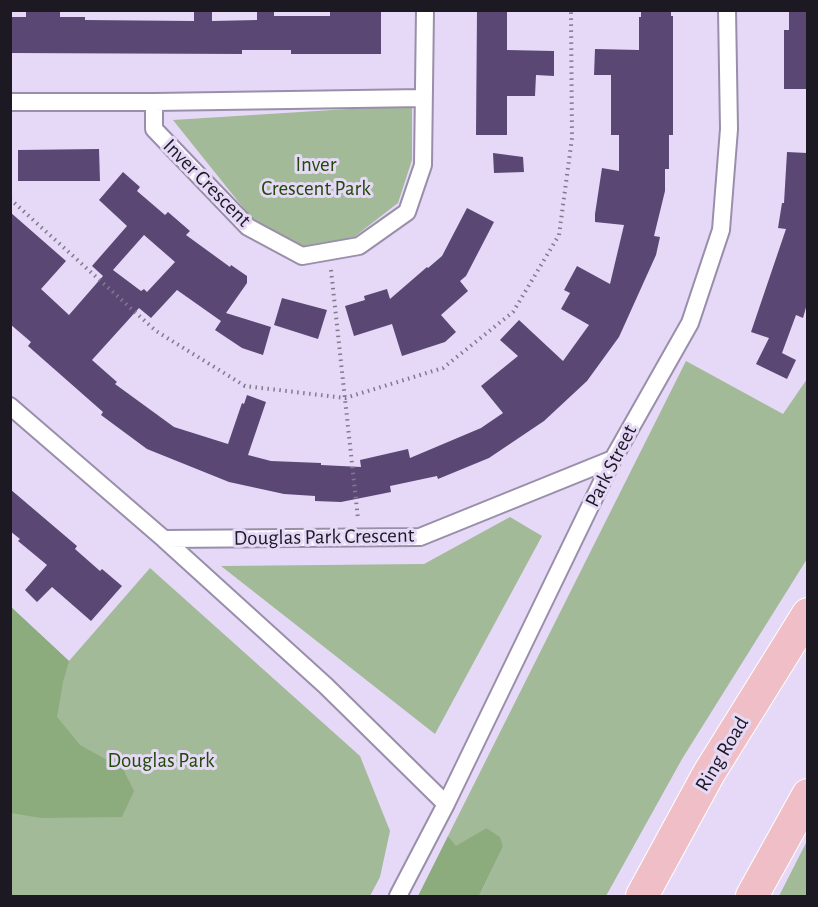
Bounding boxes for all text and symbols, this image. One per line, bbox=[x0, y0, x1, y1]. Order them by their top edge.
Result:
street label: Inver Crescent bbox=[158, 134, 256, 232]
park label: Inver Crescent Park bbox=[261, 152, 371, 202]
street label: Park Street bbox=[580, 421, 642, 511]
street label: Douglas Park Crescent bbox=[233, 523, 415, 551]
street label: Ring Road bbox=[690, 712, 754, 796]
park label: Douglas Park bbox=[107, 748, 215, 774]

